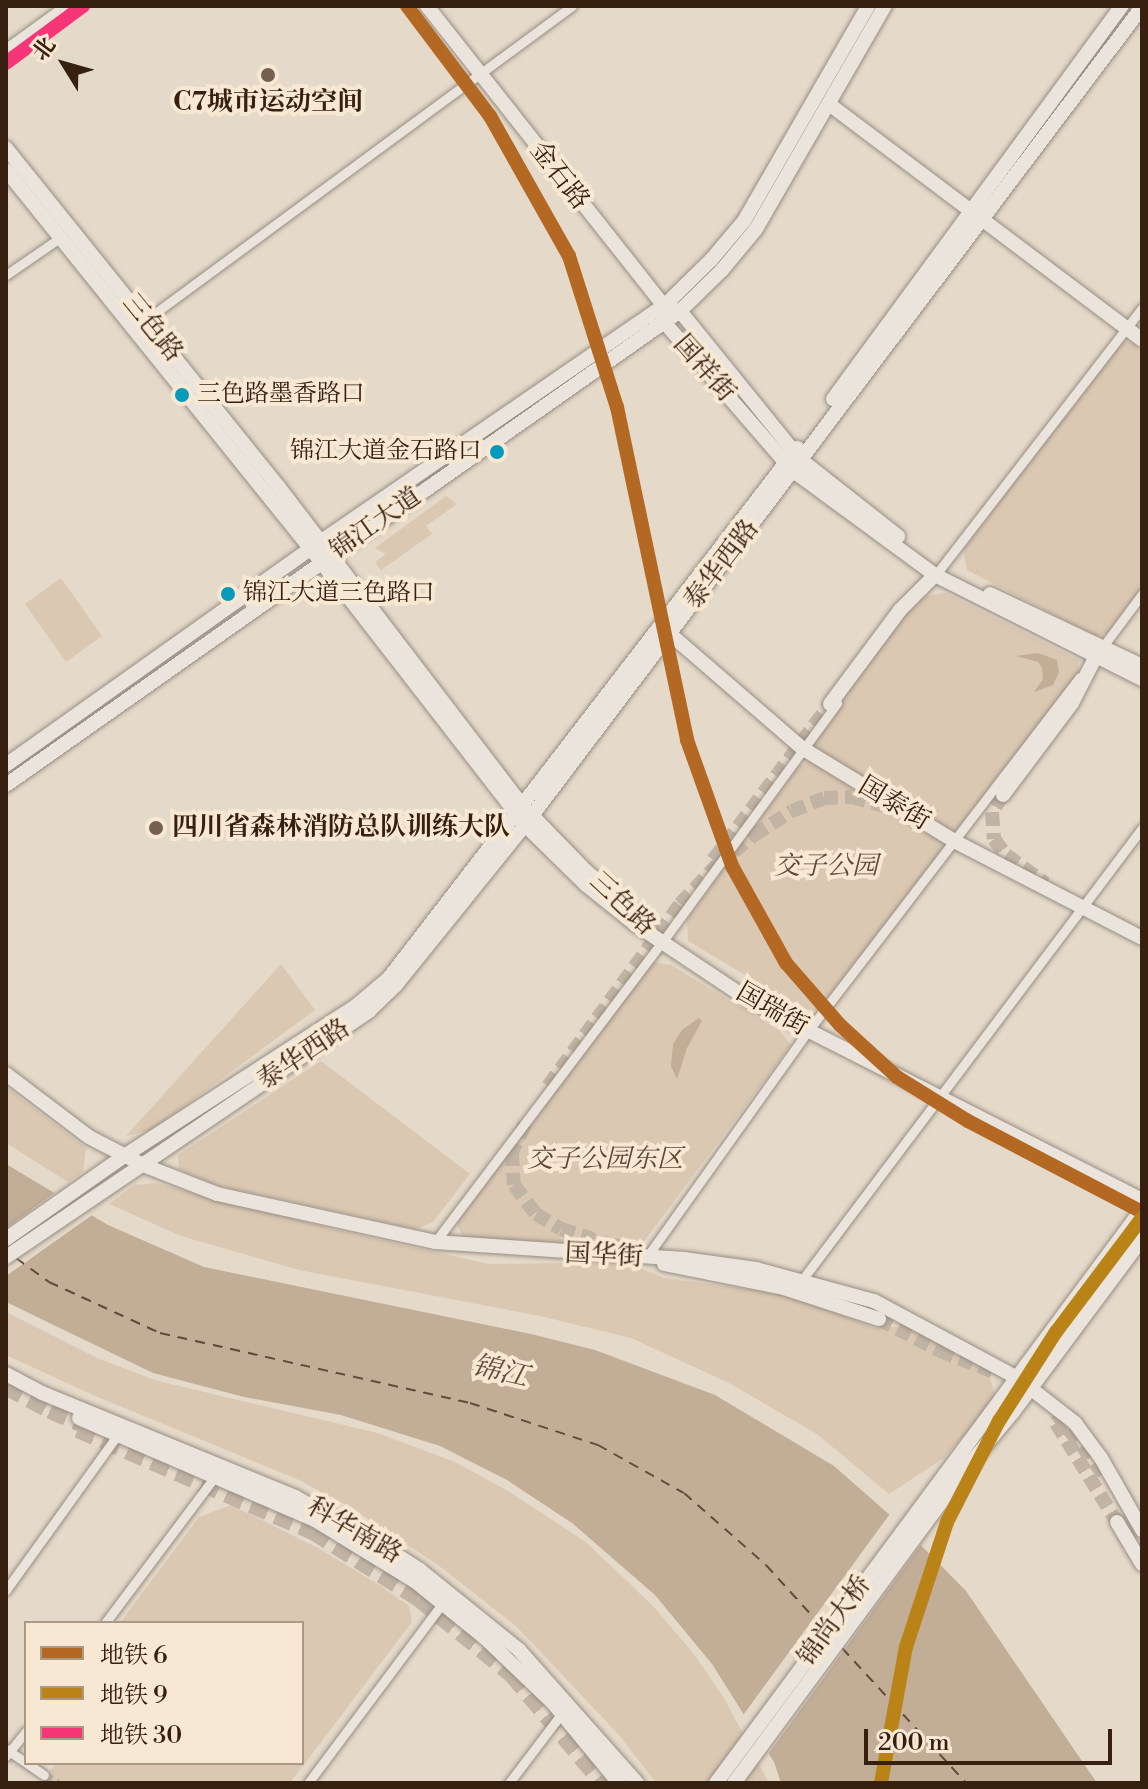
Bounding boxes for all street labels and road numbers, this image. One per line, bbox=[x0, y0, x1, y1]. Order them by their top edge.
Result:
street label: 金石路 bbox=[523, 136, 595, 216]
street label: 三色路 bbox=[115, 288, 189, 368]
street label: 国祥街 bbox=[667, 329, 741, 409]
street label: 锦江大道 bbox=[324, 481, 428, 567]
street label: 泰华西路 bbox=[678, 514, 766, 616]
street label: 国泰街 bbox=[853, 771, 935, 837]
street label: 三色路 bbox=[583, 866, 661, 942]
street label: 国瑞街 bbox=[730, 977, 814, 1043]
street label: 泰华西路 bbox=[252, 1013, 356, 1097]
street label: 国华街 bbox=[564, 1238, 644, 1274]
street label: 科华南路 bbox=[301, 1491, 407, 1571]
street label: 锦尚大桥 bbox=[792, 1570, 878, 1672]

